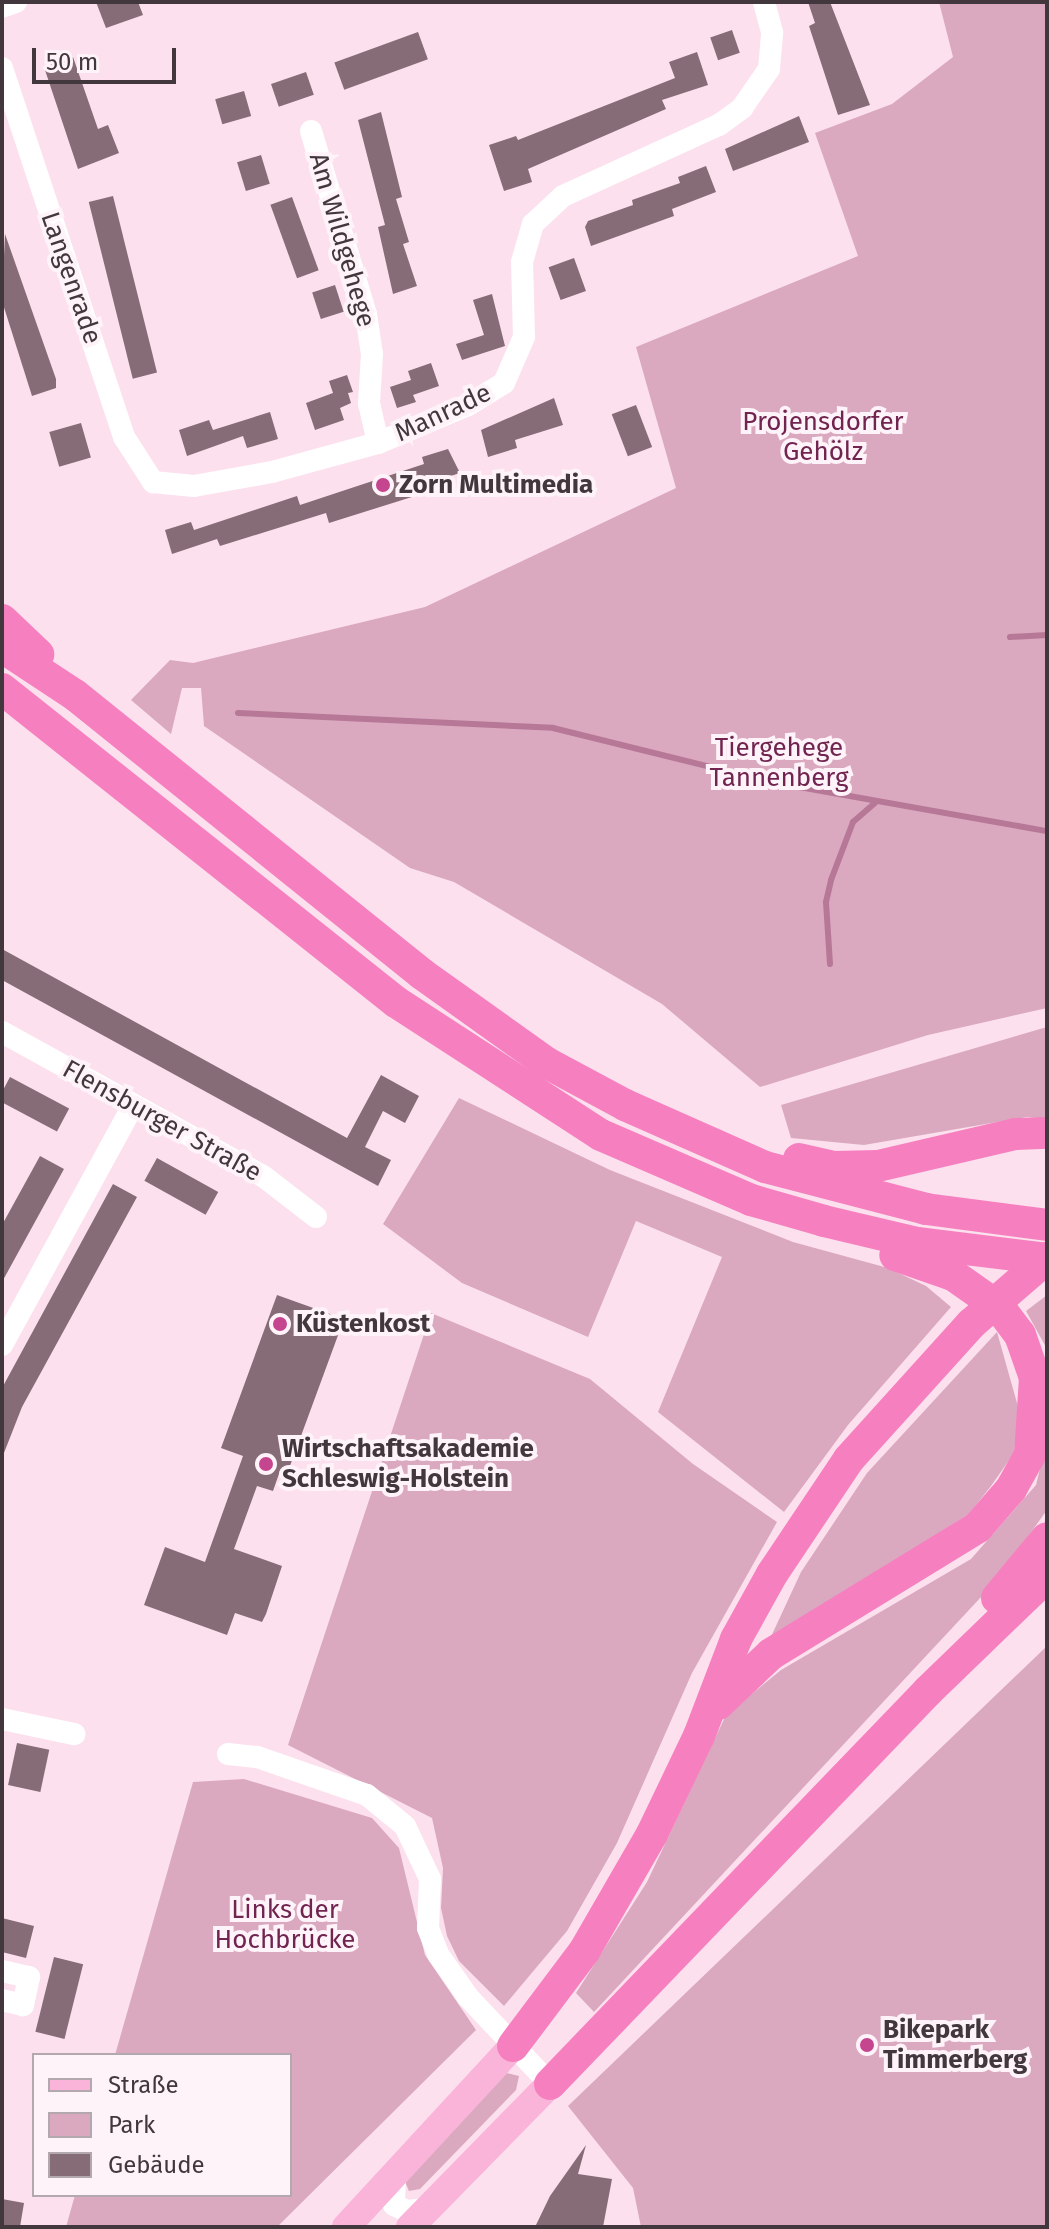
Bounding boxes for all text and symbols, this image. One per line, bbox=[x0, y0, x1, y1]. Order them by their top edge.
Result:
scale bar bbox=[36, 32, 180, 82]
text: 50 m bbox=[46, 48, 98, 76]
street label: Am Wildgehege bbox=[302, 149, 382, 331]
street label: Langenrade bbox=[34, 208, 108, 348]
street label: Manrade bbox=[390, 377, 496, 449]
park label: Projensdorfer Gehölz bbox=[742, 406, 904, 468]
place label: Zorn Multimedia bbox=[399, 469, 593, 501]
marker: Zorn Multimedia bbox=[374, 476, 392, 494]
park label: Tiergehege Tannenberg bbox=[710, 732, 848, 794]
street label: Flensburger Straße bbox=[57, 1053, 267, 1189]
place label: Küstenkost bbox=[296, 1308, 430, 1340]
marker: Küstenkost bbox=[271, 1315, 289, 1333]
place label: Wirtschaftsakademie Schleswig-Holstein bbox=[282, 1433, 534, 1494]
marker: Wirtschaftsakademie Schleswig-Holstein bbox=[257, 1455, 275, 1473]
park label: Links der Hochbrücke bbox=[215, 1894, 355, 1956]
place label: Bikepark Timmerberg bbox=[883, 2014, 1027, 2076]
marker: Bikepark Timmerberg bbox=[858, 2036, 876, 2054]
legend bbox=[32, 2053, 292, 2197]
text: Straße bbox=[108, 2071, 179, 2099]
text: Park bbox=[108, 2111, 155, 2139]
text: Gebäude bbox=[108, 2151, 205, 2179]

